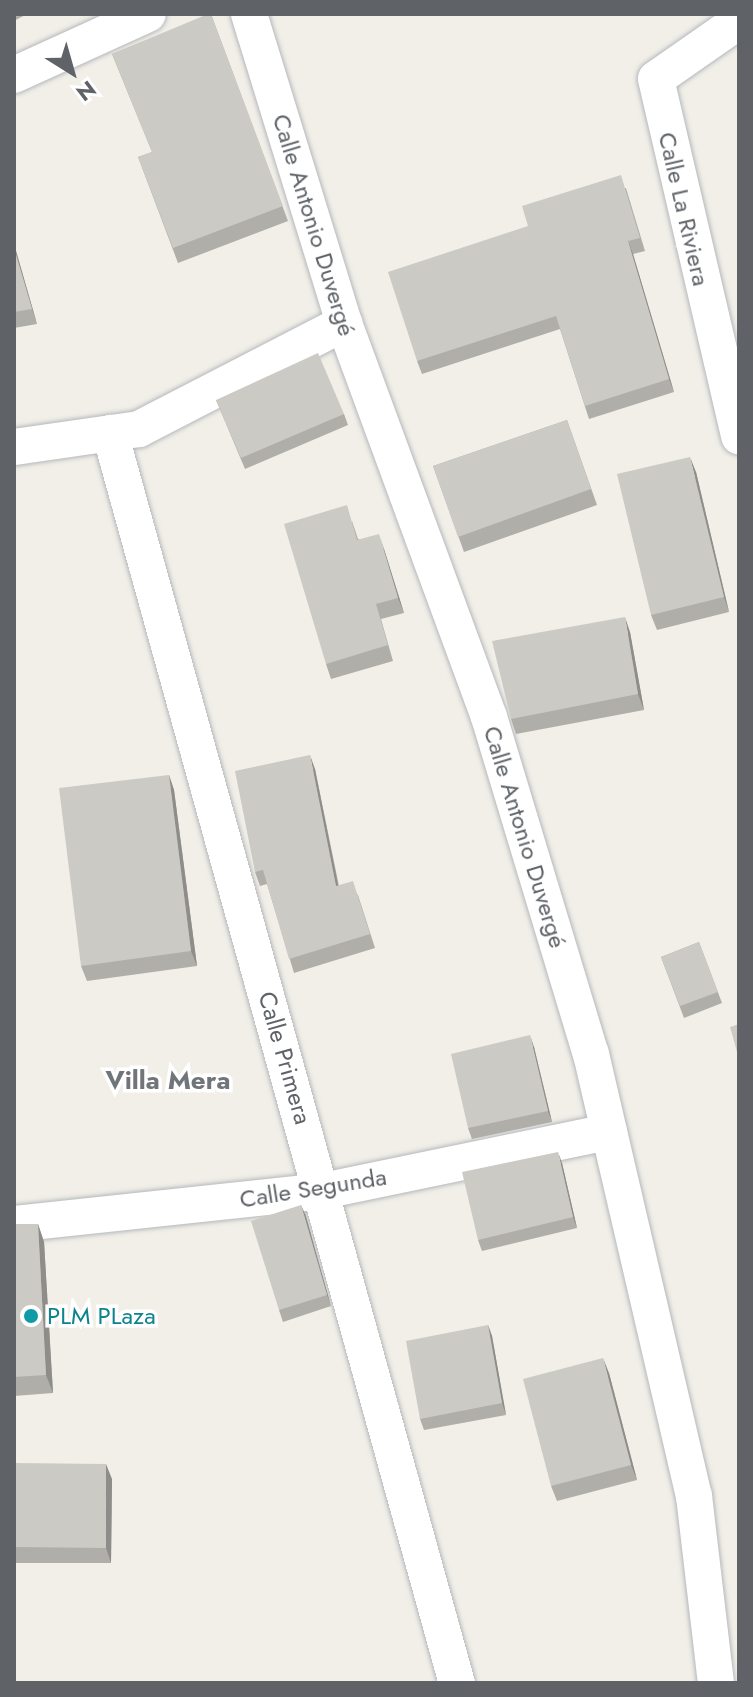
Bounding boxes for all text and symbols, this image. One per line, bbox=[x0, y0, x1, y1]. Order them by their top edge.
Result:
north arrow bbox=[32, 32, 112, 112]
text: N bbox=[70, 73, 103, 109]
street label: Calle Antonio Duvergé bbox=[267, 111, 361, 339]
street label: Calle La Riviera bbox=[652, 129, 716, 289]
street label: Calle Antonio Duvergé bbox=[478, 723, 572, 951]
street label: Calle Primera bbox=[252, 988, 318, 1128]
district label: Villa Mera bbox=[106, 1065, 230, 1097]
street label: Calle Segunda bbox=[238, 1162, 388, 1214]
place label: PLM PLaza bbox=[47, 1302, 156, 1330]
marker: PLM PLaza bbox=[22, 1307, 40, 1325]

